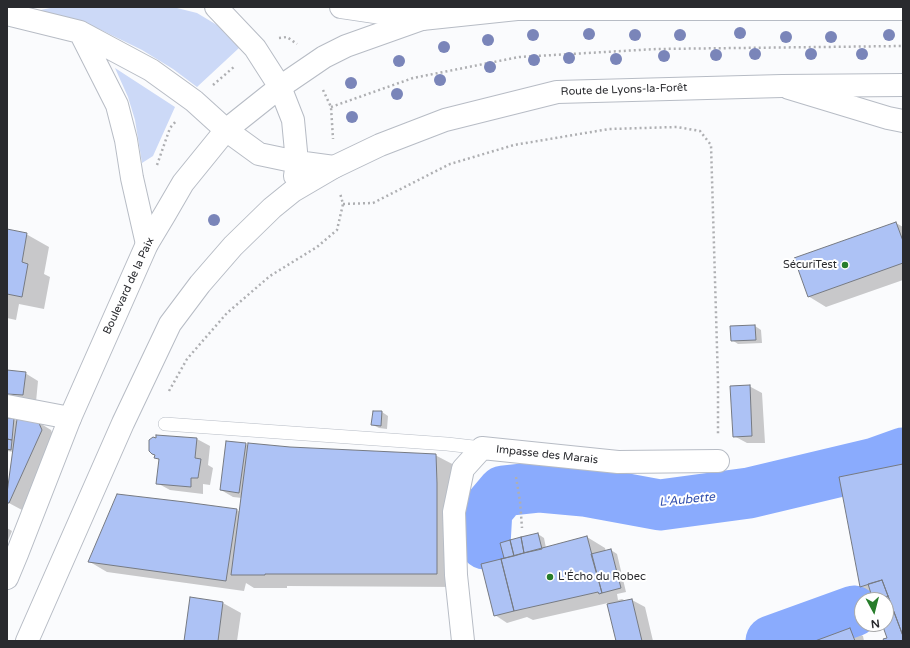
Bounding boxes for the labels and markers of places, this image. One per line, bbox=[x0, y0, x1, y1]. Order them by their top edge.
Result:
place label: SécuriTest bbox=[783, 258, 837, 272]
marker: SécuriTest bbox=[840, 260, 850, 270]
place label: L'Écho du Robec bbox=[558, 570, 646, 584]
marker: L'Écho du Robec bbox=[545, 572, 555, 582]

